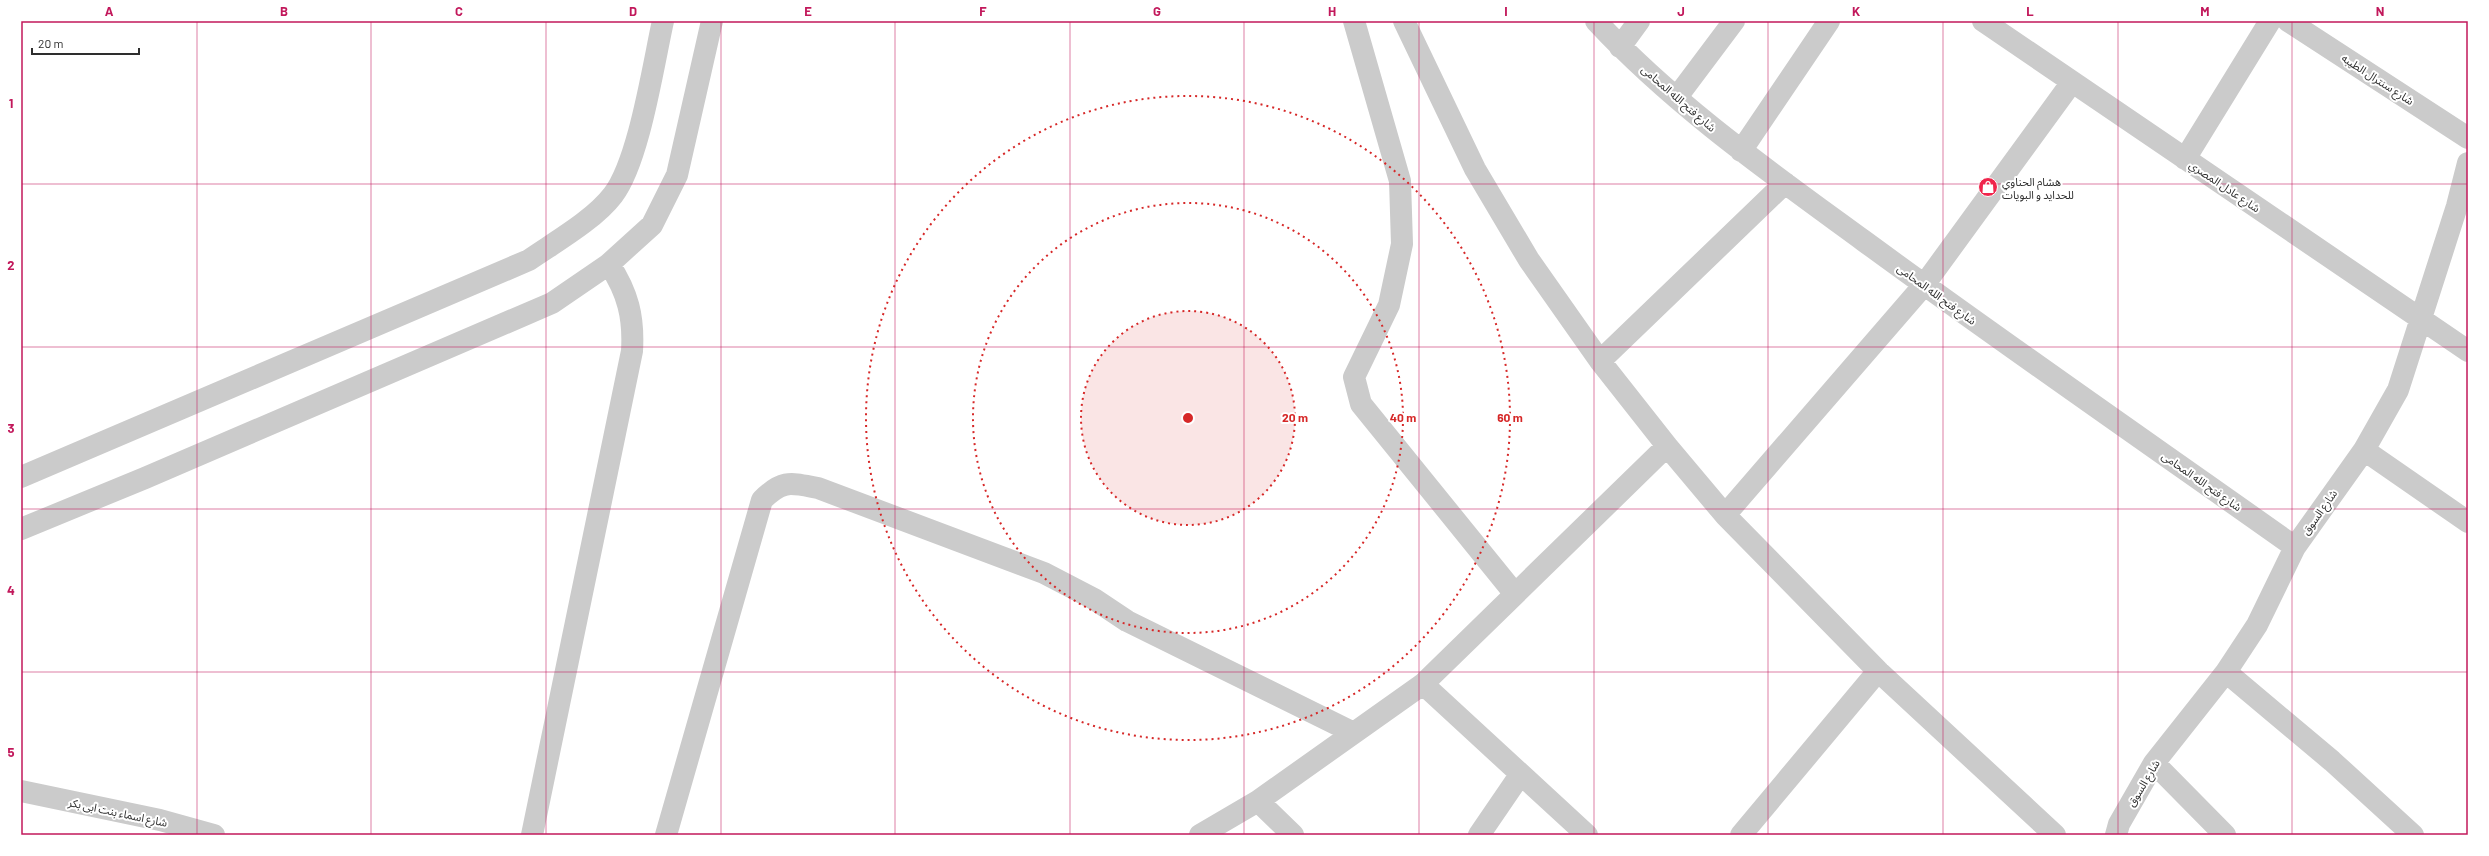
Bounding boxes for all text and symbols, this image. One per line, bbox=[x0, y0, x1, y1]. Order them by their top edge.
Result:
text: A bbox=[105, 3, 114, 19]
text: B bbox=[280, 3, 288, 19]
text: C bbox=[455, 3, 463, 19]
text: D bbox=[629, 3, 637, 19]
text: E bbox=[804, 3, 812, 19]
text: F bbox=[979, 3, 987, 19]
text: G bbox=[1153, 3, 1161, 19]
text: H bbox=[1328, 3, 1336, 19]
text: I bbox=[1504, 3, 1508, 19]
text: J bbox=[1677, 3, 1685, 19]
text: K bbox=[1852, 3, 1860, 19]
text: L bbox=[2026, 3, 2034, 19]
text: M bbox=[2200, 3, 2210, 19]
text: N bbox=[2376, 3, 2384, 19]
scale bar bbox=[32, 30, 139, 56]
text: 20 m bbox=[38, 36, 64, 50]
street label: شارع سنترال الطيبه bbox=[2338, 51, 2417, 109]
street label: شارع فتح الله المحامى bbox=[1638, 62, 1719, 136]
text: 1 bbox=[9, 95, 13, 111]
street label: شارع عادل المصري bbox=[2185, 158, 2263, 218]
place label: هشام الحناوي للحدايد و البويات bbox=[2002, 175, 2074, 202]
shop icon: هشام الحناوي للحدايد و البويات bbox=[1977, 176, 1999, 198]
text: 2 bbox=[7, 257, 15, 273]
street label: شارع فتح الله المحامى bbox=[1894, 261, 1979, 329]
text: 20 m bbox=[1282, 410, 1308, 424]
text: 40 m bbox=[1390, 410, 1416, 424]
text: 60 m bbox=[1497, 410, 1523, 424]
centre of rings bbox=[1181, 411, 1195, 425]
text: 3 bbox=[7, 420, 15, 436]
street label: شارع فتح الله المحامى bbox=[2159, 449, 2245, 515]
street label: شارع السوق bbox=[2299, 487, 2341, 538]
text: 4 bbox=[7, 582, 15, 598]
text: 5 bbox=[7, 744, 15, 760]
street label: شارع السوق bbox=[2124, 757, 2164, 810]
street label: شارع اسماء بنت ابى بكر bbox=[66, 795, 169, 831]

